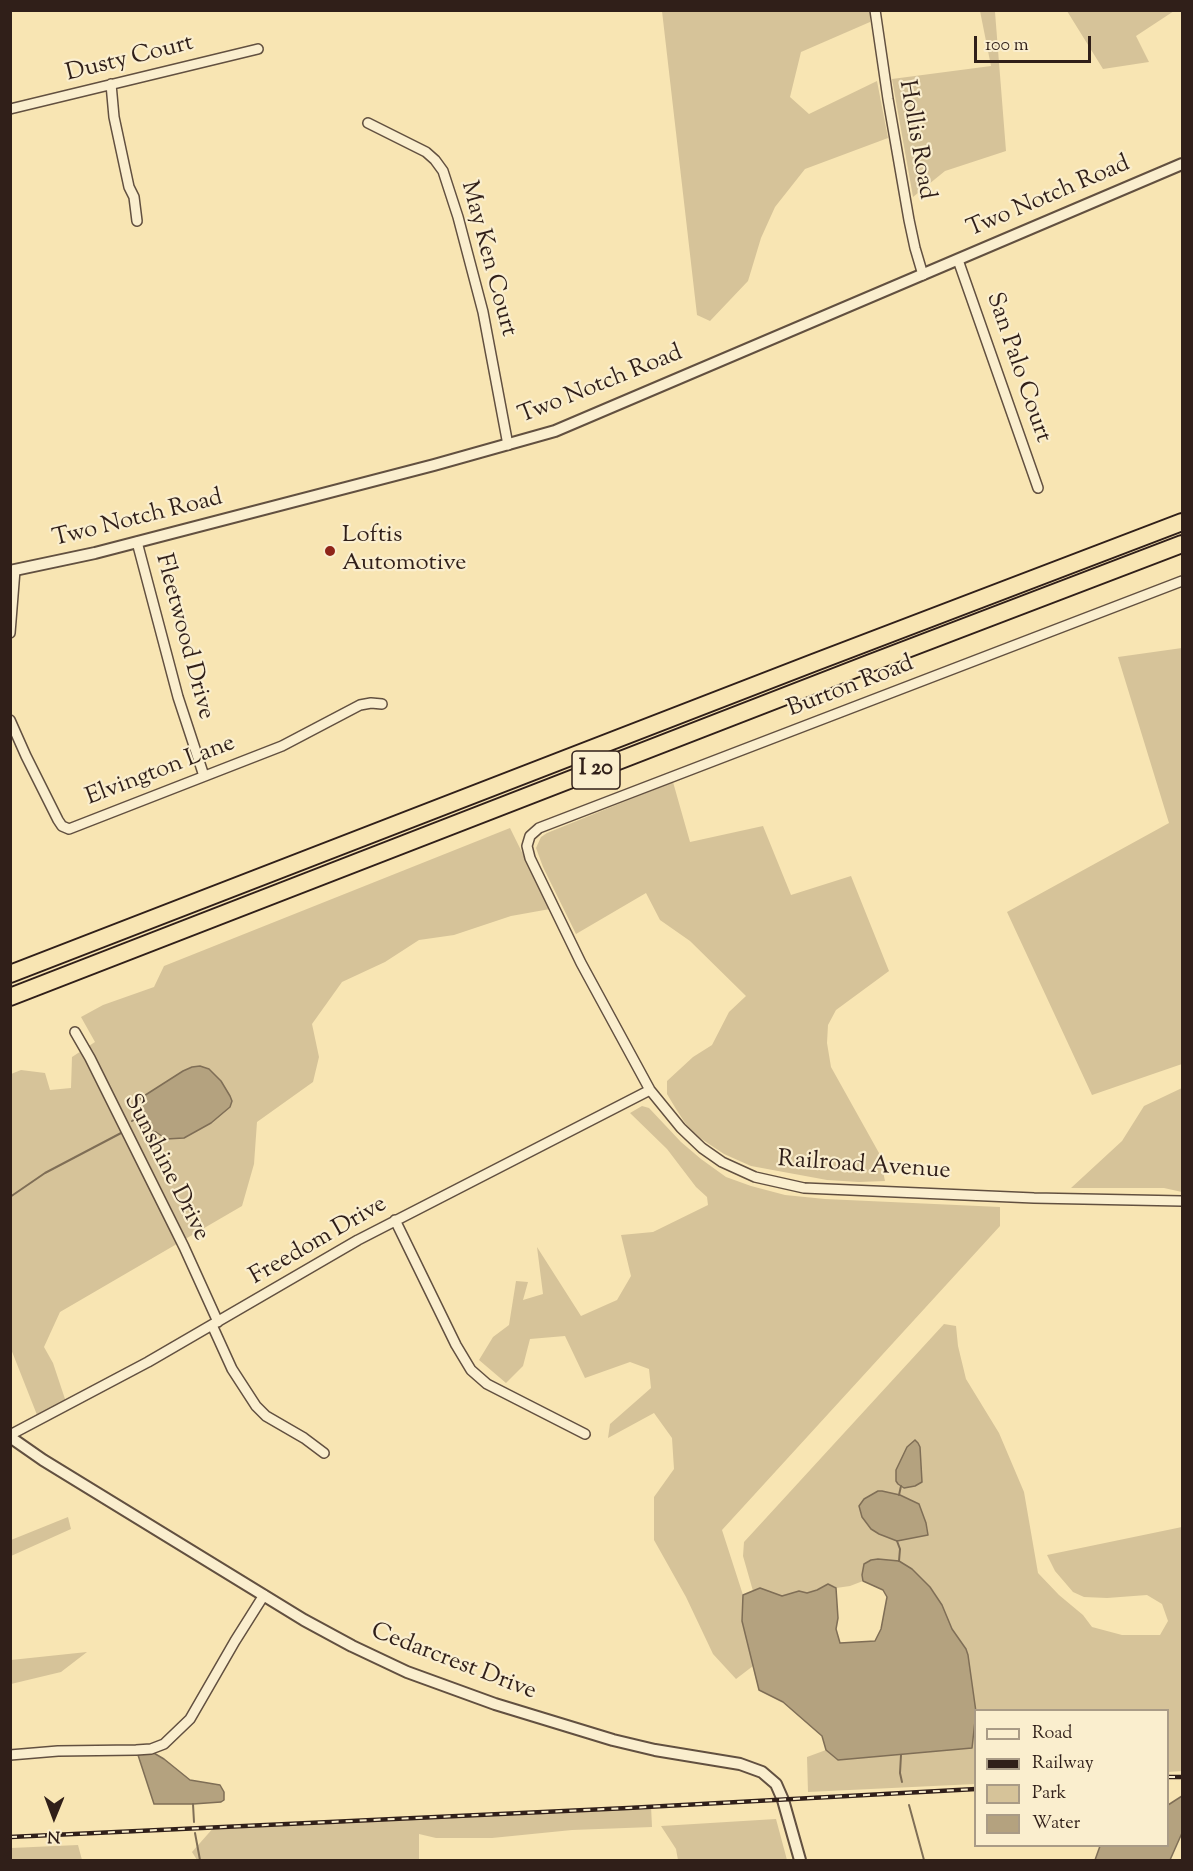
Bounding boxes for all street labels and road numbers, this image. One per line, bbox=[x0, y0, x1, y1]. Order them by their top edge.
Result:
street label: Dusty Court bbox=[63, 30, 197, 90]
street label: Hollis Road bbox=[890, 78, 940, 202]
street label: Two Notch Road bbox=[963, 151, 1135, 245]
street label: May Ken Court bbox=[452, 178, 522, 340]
street label: San Palo Court bbox=[978, 289, 1056, 447]
street label: Two Notch Road bbox=[515, 340, 687, 432]
street label: Two Notch Road bbox=[50, 485, 226, 555]
street label: Fleetwood Drive bbox=[147, 551, 219, 723]
street label: Burton Road bbox=[784, 651, 918, 725]
street label: Elvington Lane bbox=[82, 730, 240, 814]
road number: I 20 bbox=[572, 751, 620, 789]
street label: Sunshine Drive bbox=[116, 1090, 214, 1246]
street label: Railroad Avenue bbox=[777, 1147, 951, 1187]
street label: Freedom Drive bbox=[245, 1191, 393, 1293]
street label: Cedarcrest Drive bbox=[366, 1618, 540, 1708]

